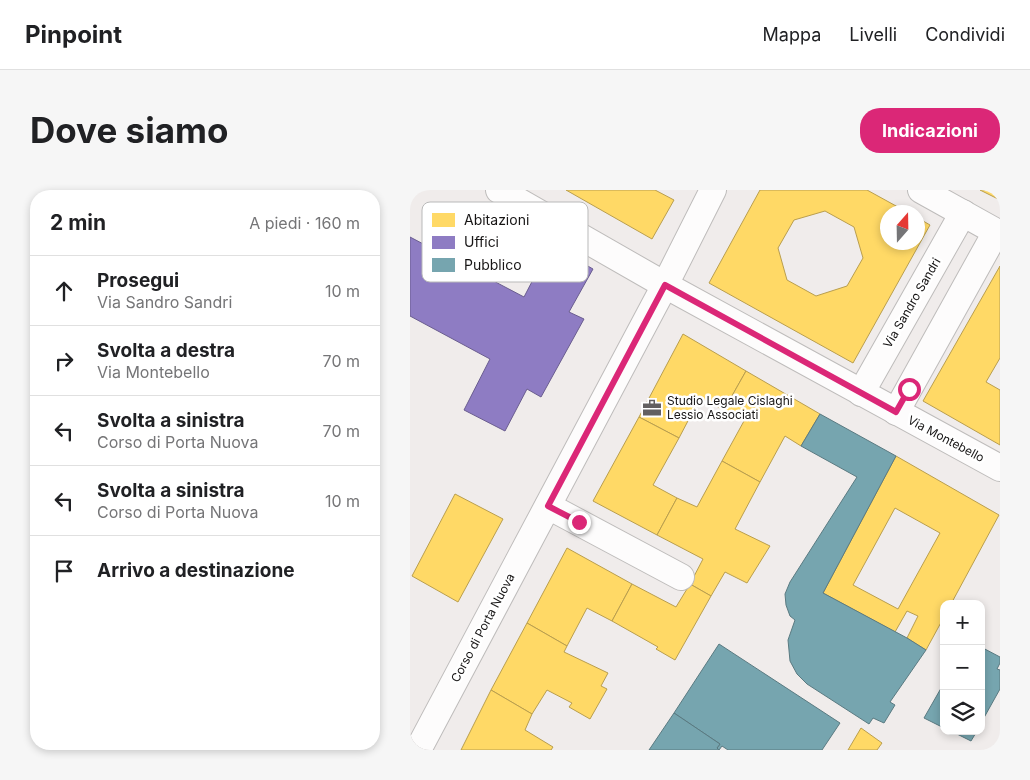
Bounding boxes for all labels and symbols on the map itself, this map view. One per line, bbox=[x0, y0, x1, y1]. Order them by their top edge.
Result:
legend bbox=[422, 202, 588, 282]
north arrow bbox=[880, 205, 925, 250]
text: Abitazioni bbox=[464, 211, 529, 228]
text: Uffici bbox=[464, 233, 499, 250]
street label: Via Sandro Sandri bbox=[880, 255, 943, 350]
text: Pubblico bbox=[464, 256, 522, 273]
route start bbox=[898, 378, 921, 401]
place label: Studio Legale Cislaghi Lessio Associati bbox=[667, 393, 793, 422]
office icon: Studio Legale Cislaghi Lessio Associati bbox=[641, 397, 663, 419]
street label: Via Montebello bbox=[905, 412, 987, 465]
route end bbox=[568, 511, 591, 534]
street label: Corso di Porta Nuova bbox=[448, 571, 518, 685]

